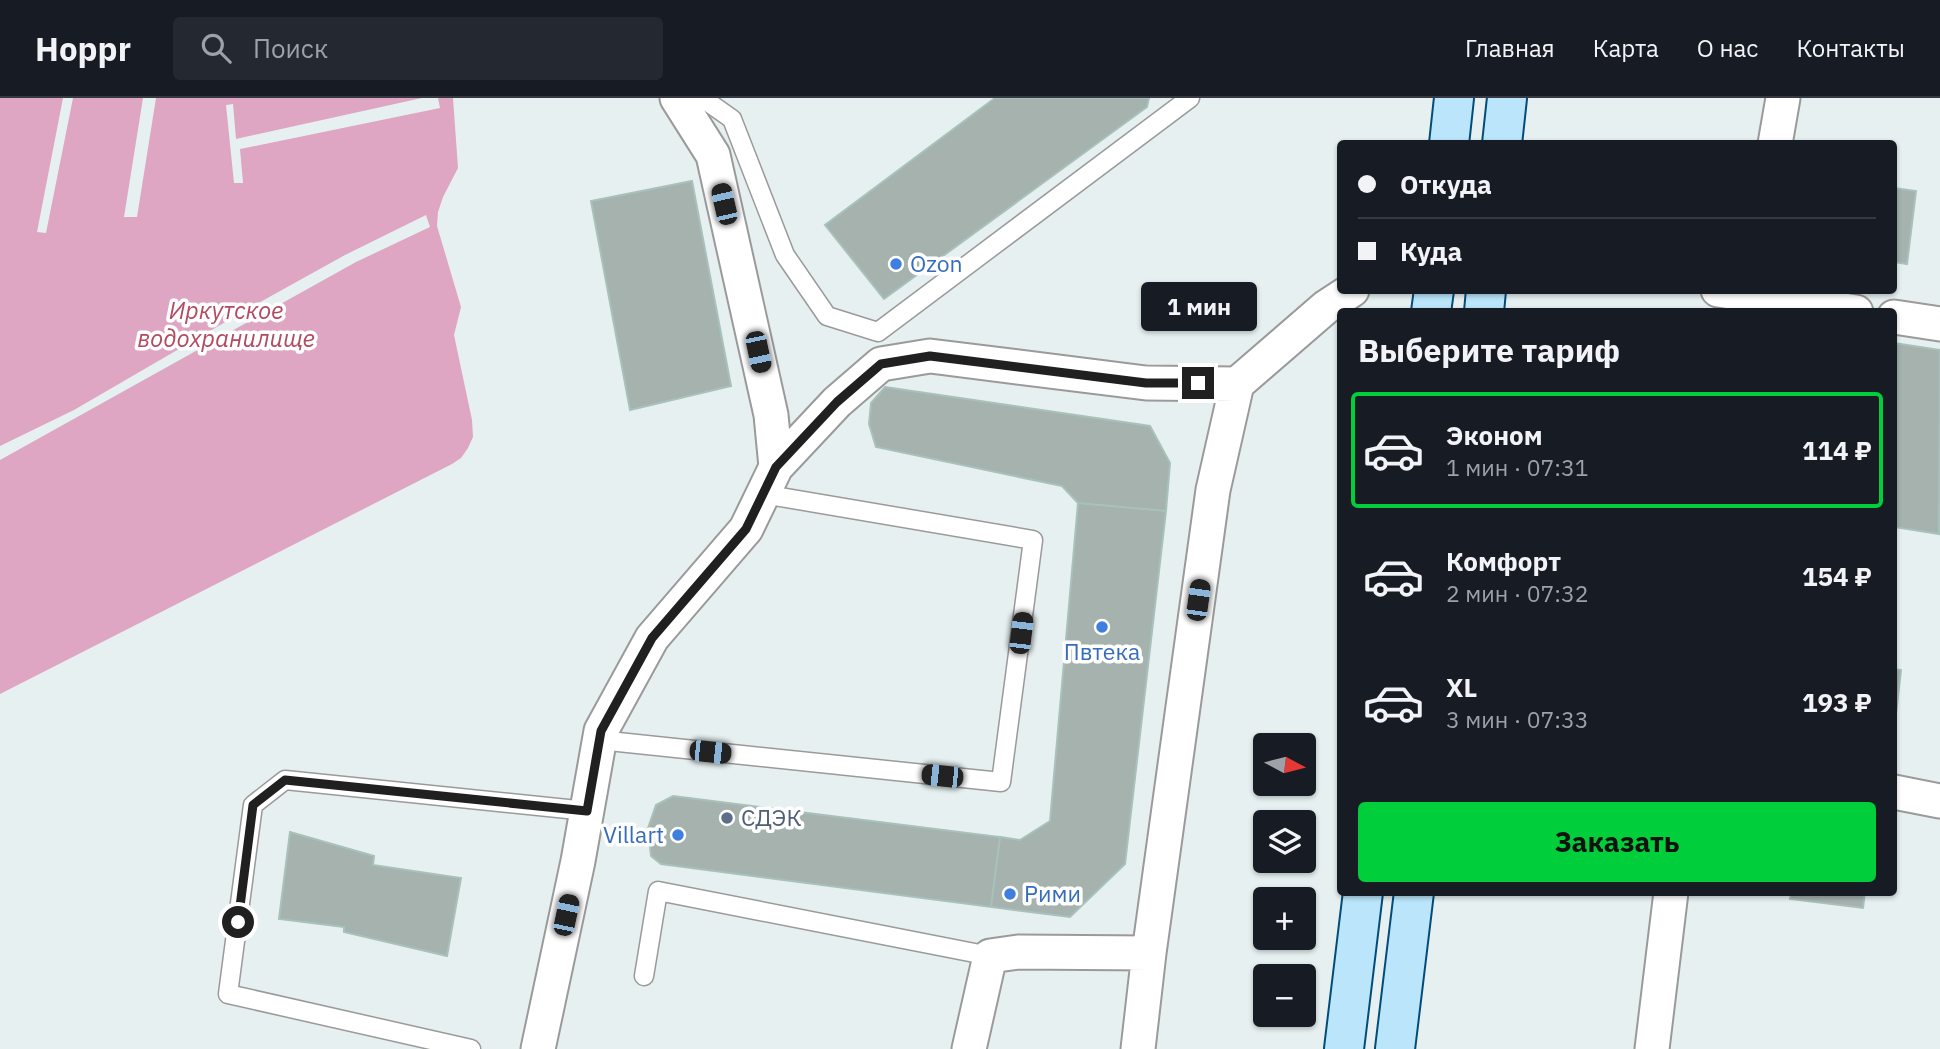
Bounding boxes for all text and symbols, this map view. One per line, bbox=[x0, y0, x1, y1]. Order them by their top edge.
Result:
search box bbox=[173, 17, 663, 80]
text: Hoppr bbox=[35, 27, 131, 70]
icon: search bbox=[197, 29, 235, 67]
text: Поиск bbox=[253, 31, 328, 65]
text: Главная bbox=[1465, 32, 1555, 64]
text: Карта bbox=[1593, 32, 1659, 64]
text: О нас bbox=[1697, 32, 1758, 64]
text: Контакты bbox=[1796, 32, 1905, 64]
text: Откуда bbox=[1400, 167, 1492, 201]
car bbox=[710, 181, 739, 227]
text: Куда bbox=[1400, 234, 1462, 268]
place label: Ozon bbox=[910, 248, 963, 278]
marker: Ozon bbox=[888, 256, 904, 272]
callout: 1 мин bbox=[1140, 282, 1256, 330]
text: 1 мин bbox=[1167, 291, 1231, 321]
water label: Иркутское водохранилище bbox=[137, 294, 315, 354]
car bbox=[744, 329, 773, 375]
text: Выберите тариф bbox=[1358, 329, 1620, 371]
route end bbox=[1182, 367, 1214, 399]
text: Эконом bbox=[1446, 418, 1543, 452]
icon: car bbox=[1362, 419, 1425, 482]
text: 114 ₽ bbox=[1802, 433, 1872, 467]
text: 1 мин · 07:31 bbox=[1446, 452, 1589, 482]
text: Комфорт bbox=[1446, 544, 1561, 578]
icon: car bbox=[1362, 545, 1425, 608]
text: 154 ₽ bbox=[1802, 559, 1872, 593]
car bbox=[1185, 578, 1212, 622]
text: 2 мин · 07:32 bbox=[1446, 578, 1589, 608]
car bbox=[1009, 611, 1034, 655]
marker: Пвтека bbox=[1094, 619, 1110, 635]
place label: Пвтека bbox=[1064, 636, 1140, 666]
text: XL bbox=[1446, 670, 1477, 704]
icon: car bbox=[1362, 671, 1425, 734]
text: 193 ₽ bbox=[1802, 685, 1872, 719]
text: 3 мин · 07:33 bbox=[1446, 704, 1589, 734]
north arrow bbox=[1253, 733, 1316, 796]
map controls bbox=[1253, 733, 1316, 1027]
car bbox=[689, 739, 732, 765]
car bbox=[921, 763, 964, 789]
place label: СДЭК bbox=[741, 802, 802, 832]
button: Заказать bbox=[1358, 802, 1876, 882]
marker: СДЭК bbox=[719, 810, 735, 826]
button: layers bbox=[1253, 810, 1316, 873]
place label: Villart bbox=[603, 819, 664, 849]
marker: Villart bbox=[670, 827, 686, 843]
place label: Рими bbox=[1024, 878, 1081, 908]
marker: Рими bbox=[1002, 886, 1018, 902]
button: + bbox=[1253, 887, 1316, 950]
car bbox=[552, 892, 581, 938]
route start bbox=[222, 906, 254, 938]
button: − bbox=[1253, 964, 1316, 1027]

